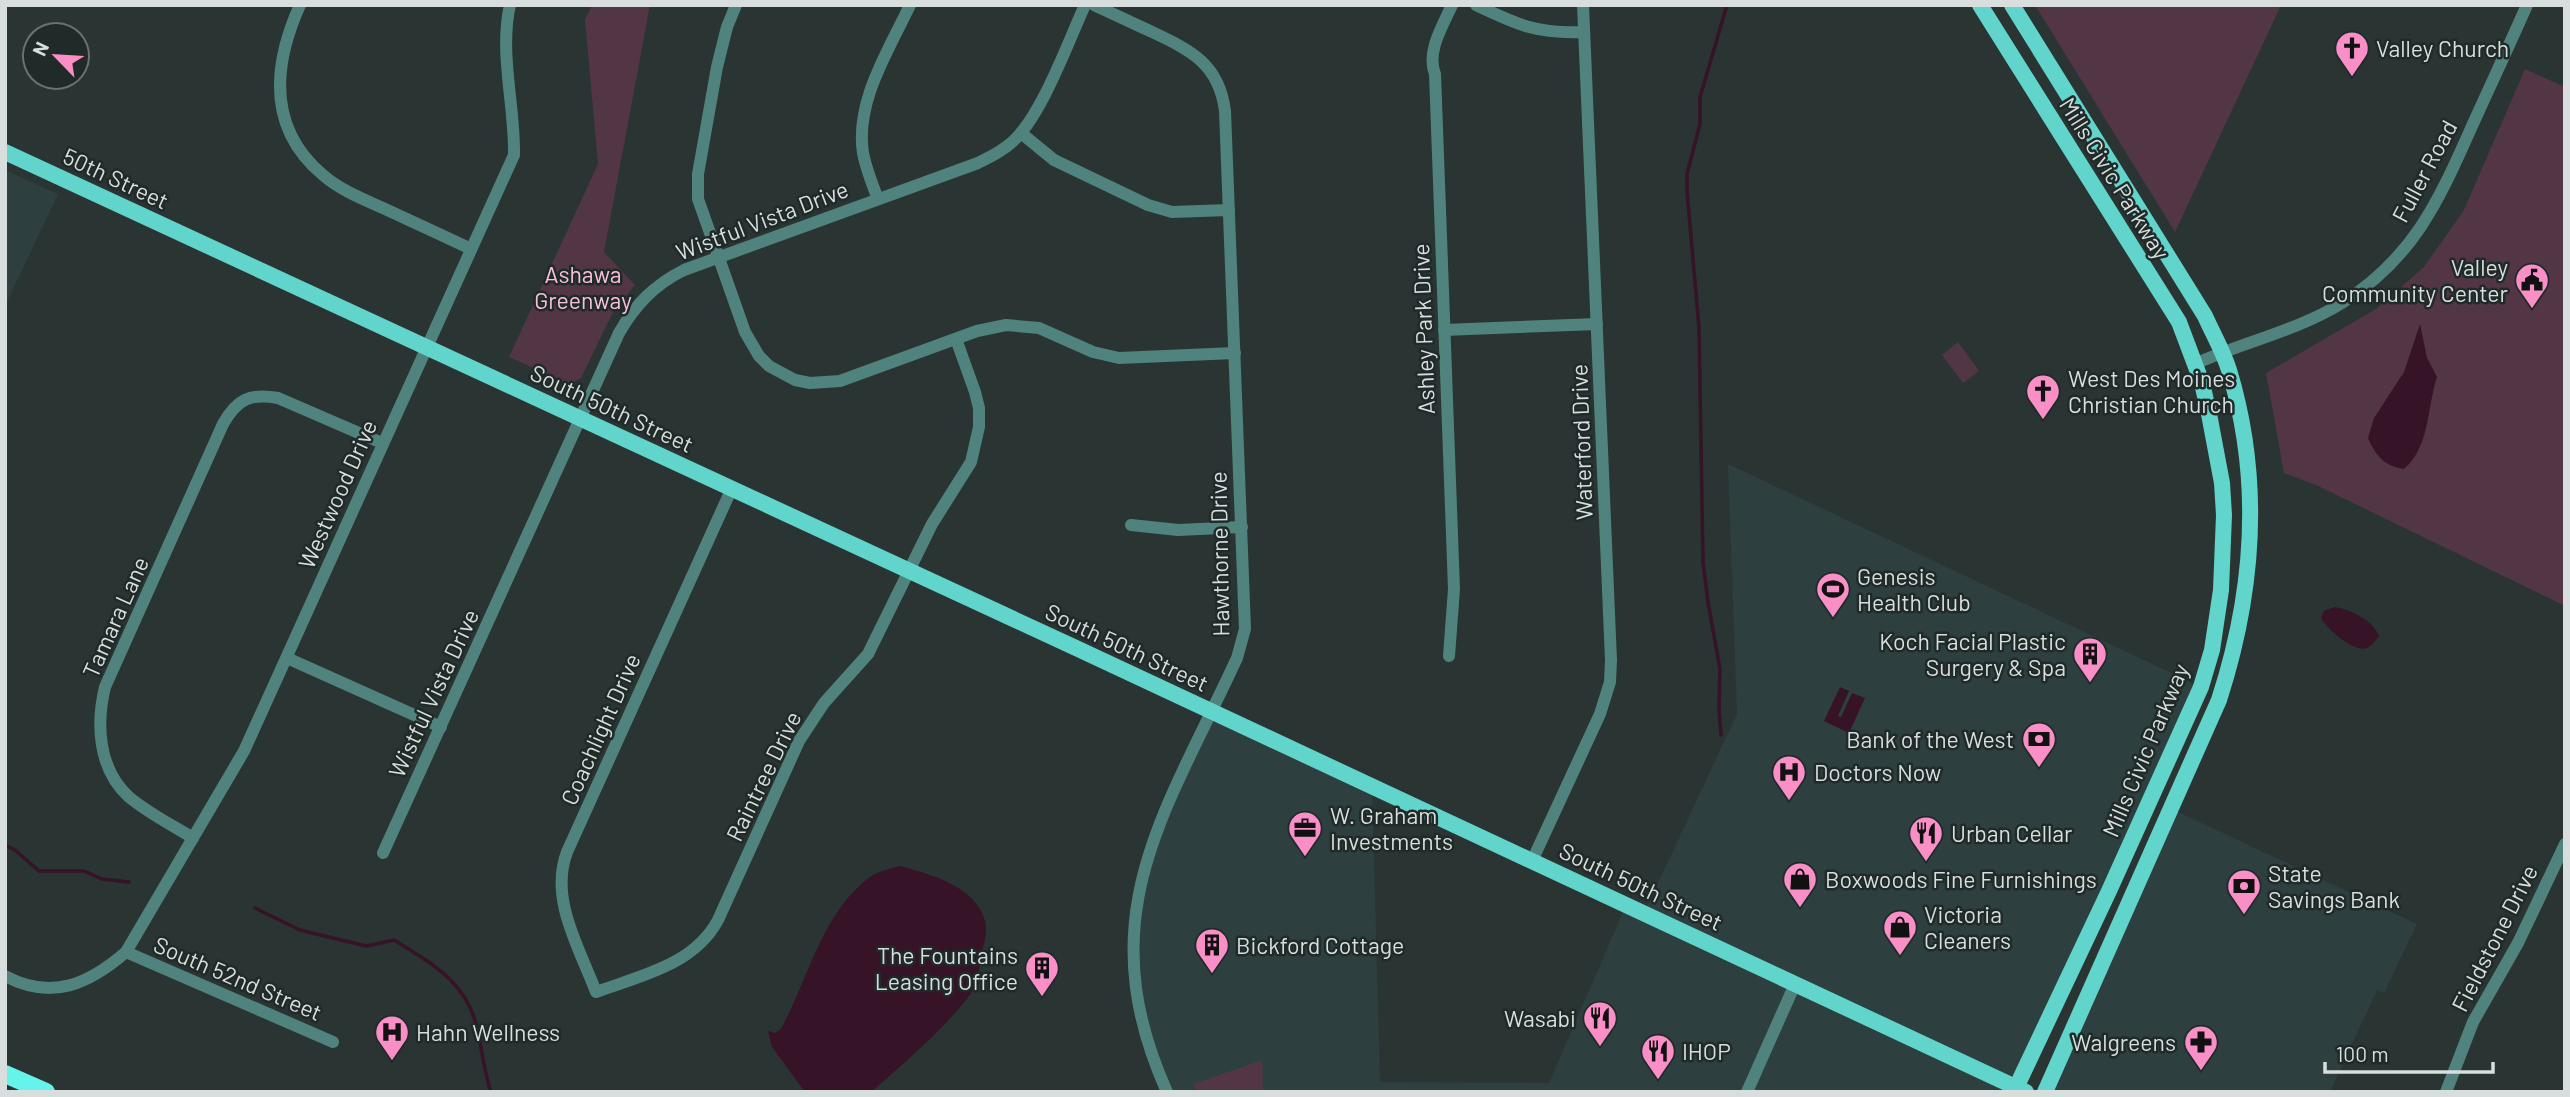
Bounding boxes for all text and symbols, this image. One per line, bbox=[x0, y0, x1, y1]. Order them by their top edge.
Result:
north arrow bbox=[21, 21, 91, 91]
church icon: Valley Church bbox=[2333, 29, 2371, 78]
place label: Valley Church bbox=[2376, 34, 2509, 62]
text: N bbox=[27, 38, 53, 59]
street label: Mills Civic Parkway bbox=[2054, 92, 2176, 264]
street label: Fuller Road bbox=[2385, 115, 2463, 227]
street label: 50th Street bbox=[59, 141, 173, 215]
street label: Wistful Vista Drive bbox=[672, 174, 852, 266]
street label: Ashley Park Drive bbox=[1406, 243, 1440, 415]
place label: Valley Community Center bbox=[2322, 253, 2509, 307]
park label: Ashawa Greenway bbox=[534, 260, 632, 314]
public building icon: Valley Community Center bbox=[2513, 261, 2551, 310]
street label: South 50th Street bbox=[526, 358, 698, 458]
street label: Waterford Drive bbox=[1564, 364, 1598, 520]
place label: West Des Moines Christian Church bbox=[2068, 364, 2235, 418]
church icon: West Des Moines Christian Church bbox=[2024, 372, 2062, 421]
street label: Westwood Drive bbox=[292, 415, 382, 573]
street label: Hawthorne Drive bbox=[1204, 471, 1234, 637]
street label: Tamara Lane bbox=[76, 552, 154, 682]
place label: Genesis Health Club bbox=[1857, 562, 1971, 616]
sports icon: Genesis Health Club bbox=[1814, 570, 1852, 619]
street label: South 50th Street bbox=[1041, 597, 1213, 697]
street label: Wistful Vista Drive bbox=[382, 604, 484, 782]
place label: Koch Facial Plastic Surgery & Spa bbox=[1879, 627, 2066, 681]
building icon: Koch Facial Plastic Surgery & Spa bbox=[2071, 635, 2109, 684]
street label: Coachlight Drive bbox=[554, 649, 646, 809]
street label: Mills Civic Parkway bbox=[2096, 659, 2194, 841]
street label: Raintree Drive bbox=[719, 706, 807, 846]
bank icon: Bank of the West bbox=[2020, 720, 2058, 769]
place label: Bank of the West bbox=[1846, 725, 2014, 753]
hospital icon: Doctors Now bbox=[1770, 753, 1808, 802]
place label: Doctors Now bbox=[1814, 758, 1941, 786]
place label: W. Graham Investments bbox=[1330, 801, 1453, 855]
office icon: W. Graham Investments bbox=[1286, 809, 1324, 858]
restaurant icon: Urban Cellar bbox=[1907, 814, 1945, 863]
place label: Urban Cellar bbox=[1951, 819, 2073, 847]
street label: South 50th Street bbox=[1555, 836, 1727, 936]
place label: State Savings Bank bbox=[2268, 859, 2400, 913]
shop icon: Boxwoods Fine Furnishings bbox=[1781, 860, 1819, 909]
street label: Fieldstone Drive bbox=[2445, 860, 2543, 1016]
place label: Boxwoods Fine Furnishings bbox=[1825, 865, 2097, 893]
bank icon: State Savings Bank bbox=[2225, 867, 2263, 916]
place label: Victoria Cleaners bbox=[1924, 900, 2011, 954]
shop icon: Victoria Cleaners bbox=[1881, 908, 1919, 957]
building icon: Bickford Cottage bbox=[1193, 926, 1231, 975]
street label: South 52nd Street bbox=[150, 930, 326, 1026]
place label: Bickford Cottage bbox=[1236, 931, 1404, 959]
place label: The Fountains Leasing Office bbox=[875, 941, 1018, 995]
building icon: The Fountains Leasing Office bbox=[1023, 949, 1061, 998]
restaurant icon: Wasabi bbox=[1581, 999, 1619, 1048]
place label: Wasabi bbox=[1504, 1004, 1576, 1032]
hospital icon: Hahn Wellness bbox=[373, 1013, 411, 1062]
place label: Hahn Wellness bbox=[416, 1018, 560, 1046]
pharmacy icon: Walgreens bbox=[2182, 1023, 2220, 1072]
place label: Walgreens bbox=[2071, 1028, 2176, 1056]
scale bar bbox=[2325, 1030, 2493, 1074]
restaurant icon: IHOP bbox=[1639, 1032, 1677, 1081]
place label: IHOP bbox=[1682, 1037, 1731, 1065]
text: 100 m bbox=[2336, 1041, 2389, 1066]

